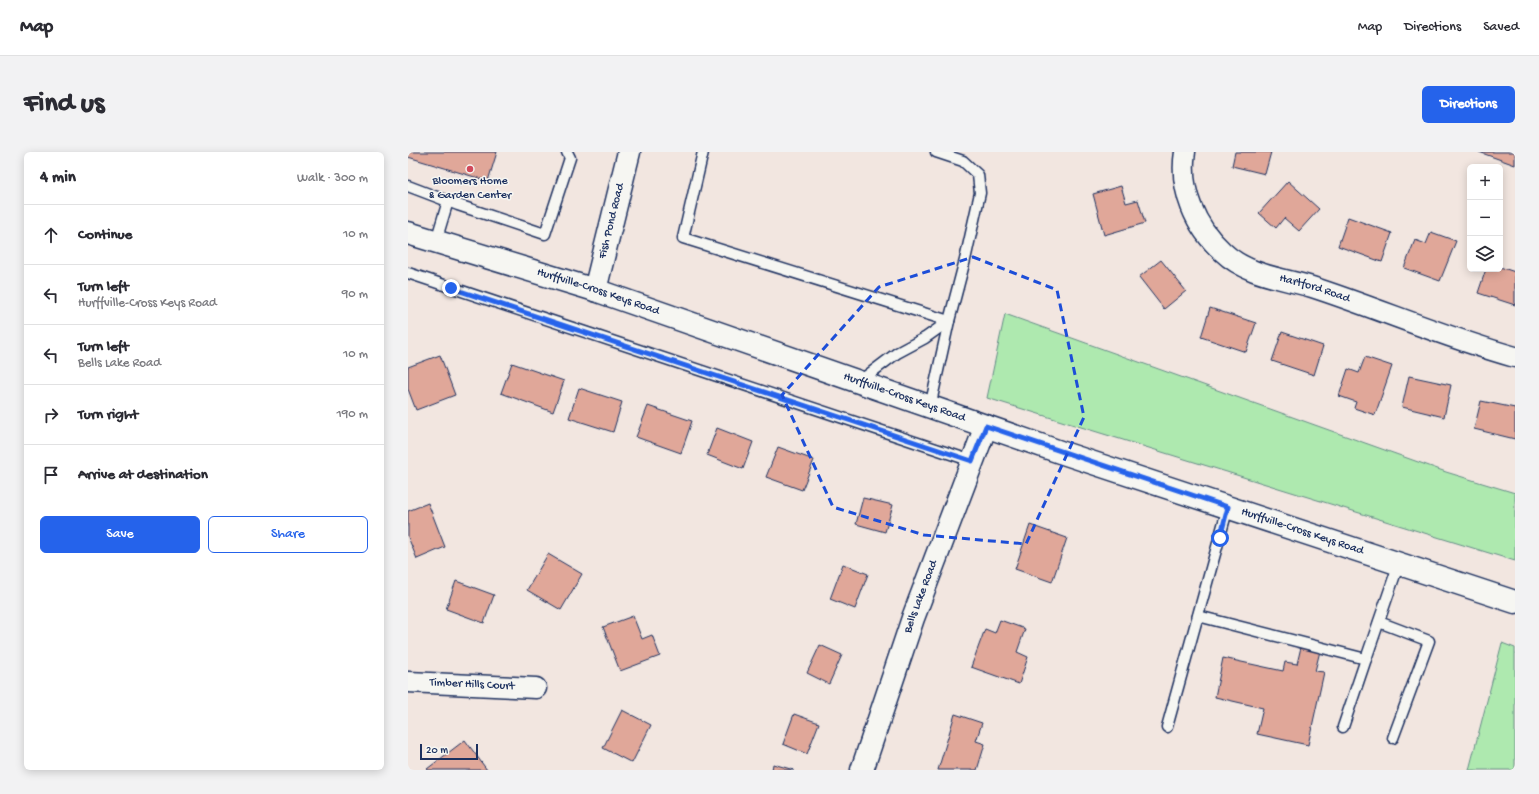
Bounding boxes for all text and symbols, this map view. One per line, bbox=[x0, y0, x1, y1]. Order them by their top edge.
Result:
text: Map bbox=[20, 16, 53, 39]
text: Map bbox=[1358, 19, 1382, 36]
text: Directions bbox=[1404, 19, 1461, 36]
text: Saved bbox=[1483, 19, 1519, 36]
button: Directions bbox=[1422, 86, 1515, 123]
text: Find us bbox=[24, 88, 104, 121]
marker: Bloomers Home & Garden Center bbox=[465, 164, 475, 174]
map controls bbox=[1467, 164, 1503, 272]
button: + bbox=[1467, 164, 1503, 200]
text: 4 min bbox=[40, 168, 76, 188]
text: Walk · 300 m bbox=[297, 171, 368, 186]
place label: Bloomers Home & Garden Center bbox=[429, 175, 513, 203]
street label: Fish Pond Road bbox=[596, 181, 628, 261]
button: − bbox=[1467, 200, 1503, 236]
icon: ahead bbox=[40, 224, 62, 246]
text: Continue bbox=[78, 226, 132, 244]
text: 10 m bbox=[343, 227, 368, 242]
button: layers bbox=[1467, 236, 1503, 272]
street label: Hurffville-Cross Keys Road bbox=[535, 266, 662, 319]
street label: Hartford Road bbox=[1278, 272, 1352, 307]
text: Turn left bbox=[78, 278, 129, 296]
route end bbox=[442, 279, 460, 297]
icon: left bbox=[40, 284, 62, 306]
text: 90 m bbox=[342, 287, 368, 302]
text: Hurffville-Cross Keys Road bbox=[78, 296, 217, 311]
text: Turn left bbox=[78, 338, 129, 356]
icon: left bbox=[40, 344, 62, 366]
text: 10 m bbox=[343, 347, 368, 362]
text: Bells Lake Road bbox=[78, 356, 161, 371]
street label: Hurffville-Cross Keys Road bbox=[841, 370, 968, 426]
icon: right bbox=[40, 404, 62, 426]
text: Turn right bbox=[78, 406, 138, 424]
text: 190 m bbox=[337, 407, 368, 422]
icon: arrive bbox=[40, 464, 62, 486]
text: Arrive at destination bbox=[78, 466, 208, 484]
street label: Hurffville-Cross Keys Road bbox=[1239, 505, 1366, 559]
button: Save bbox=[40, 516, 200, 553]
button: Share bbox=[208, 516, 368, 553]
route start bbox=[1211, 529, 1229, 547]
street label: Bells Lake Road bbox=[901, 558, 942, 636]
street label: Timber Hills Court bbox=[428, 676, 516, 694]
scale bar bbox=[420, 742, 478, 761]
text: 20 m bbox=[426, 745, 448, 757]

